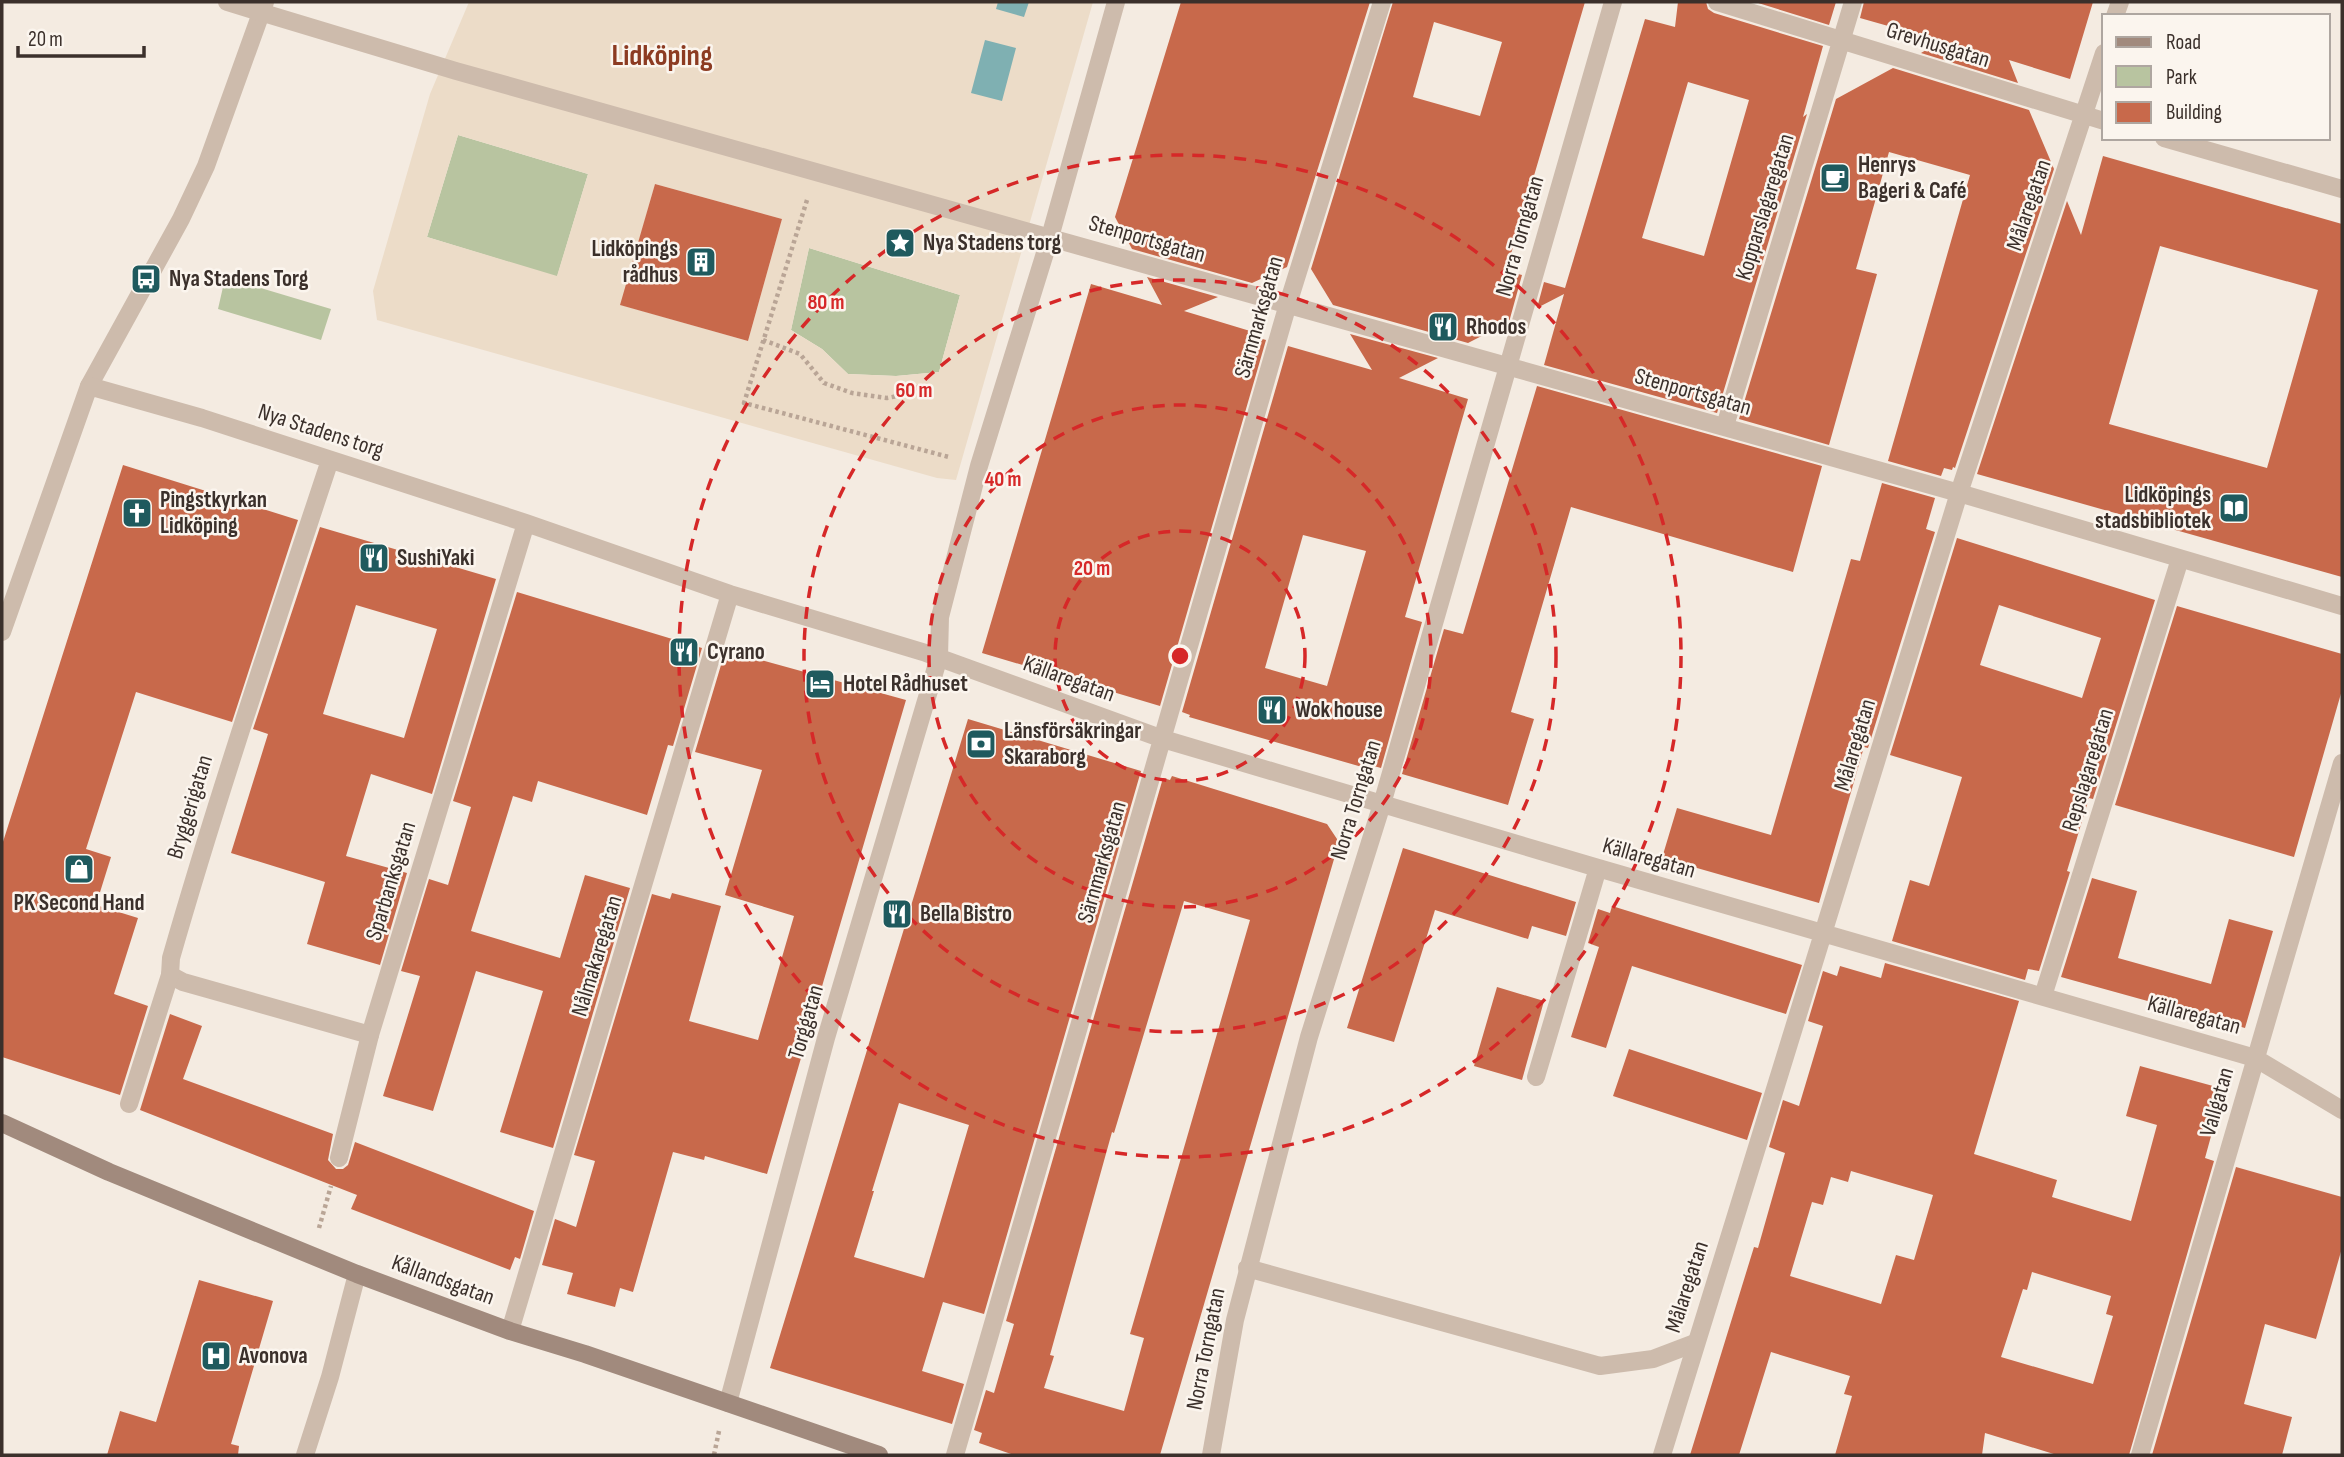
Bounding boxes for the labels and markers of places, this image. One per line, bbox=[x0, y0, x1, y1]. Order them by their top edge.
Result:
place label: Henrys Bageri & Café bbox=[1858, 151, 1967, 205]
cafe icon: Henrys Bageri & Café bbox=[1818, 161, 1852, 195]
place icon: Nya Stadens torg bbox=[883, 226, 917, 260]
place label: Nya Stadens torg bbox=[923, 229, 1061, 257]
place label: Lidköpings rådhus bbox=[592, 235, 678, 289]
building icon: Lidköpings rådhus bbox=[684, 245, 718, 279]
bus stop icon: Nya Stadens Torg bbox=[129, 262, 163, 296]
place label: Nya Stadens Torg bbox=[169, 265, 309, 293]
restaurant icon: Rhodos bbox=[1426, 310, 1460, 344]
place label: Rhodos bbox=[1466, 313, 1527, 341]
place label: Lidköpings stadsbibliotek bbox=[2095, 481, 2211, 535]
place label: Pingstkyrkan Lidköping bbox=[160, 486, 267, 540]
library icon: Lidköpings stadsbibliotek bbox=[2217, 491, 2251, 525]
church icon: Pingstkyrkan Lidköping bbox=[120, 496, 154, 530]
restaurant icon: SushiYaki bbox=[357, 541, 391, 575]
place label: SushiYaki bbox=[397, 544, 474, 572]
restaurant icon: Cyrano bbox=[667, 635, 701, 669]
place label: Cyrano bbox=[707, 638, 765, 666]
centre of rings bbox=[1168, 644, 1192, 668]
hotel icon: Hotel Rådhuset bbox=[803, 667, 837, 701]
place label: Hotel Rådhuset bbox=[843, 670, 968, 698]
restaurant icon: Wok house bbox=[1255, 693, 1289, 727]
place label: Wok house bbox=[1295, 696, 1383, 724]
place label: Länsförsäkringar Skaraborg bbox=[1004, 717, 1141, 771]
bank icon: Länsförsäkringar Skaraborg bbox=[964, 727, 998, 761]
shop icon: PK Second Hand bbox=[62, 852, 96, 886]
place label: PK Second Hand bbox=[14, 889, 145, 917]
restaurant icon: Bella Bistro bbox=[880, 897, 914, 931]
place label: Bella Bistro bbox=[920, 900, 1012, 928]
hospital icon: Avonova bbox=[199, 1339, 233, 1373]
place label: Avonova bbox=[238, 1342, 308, 1370]

